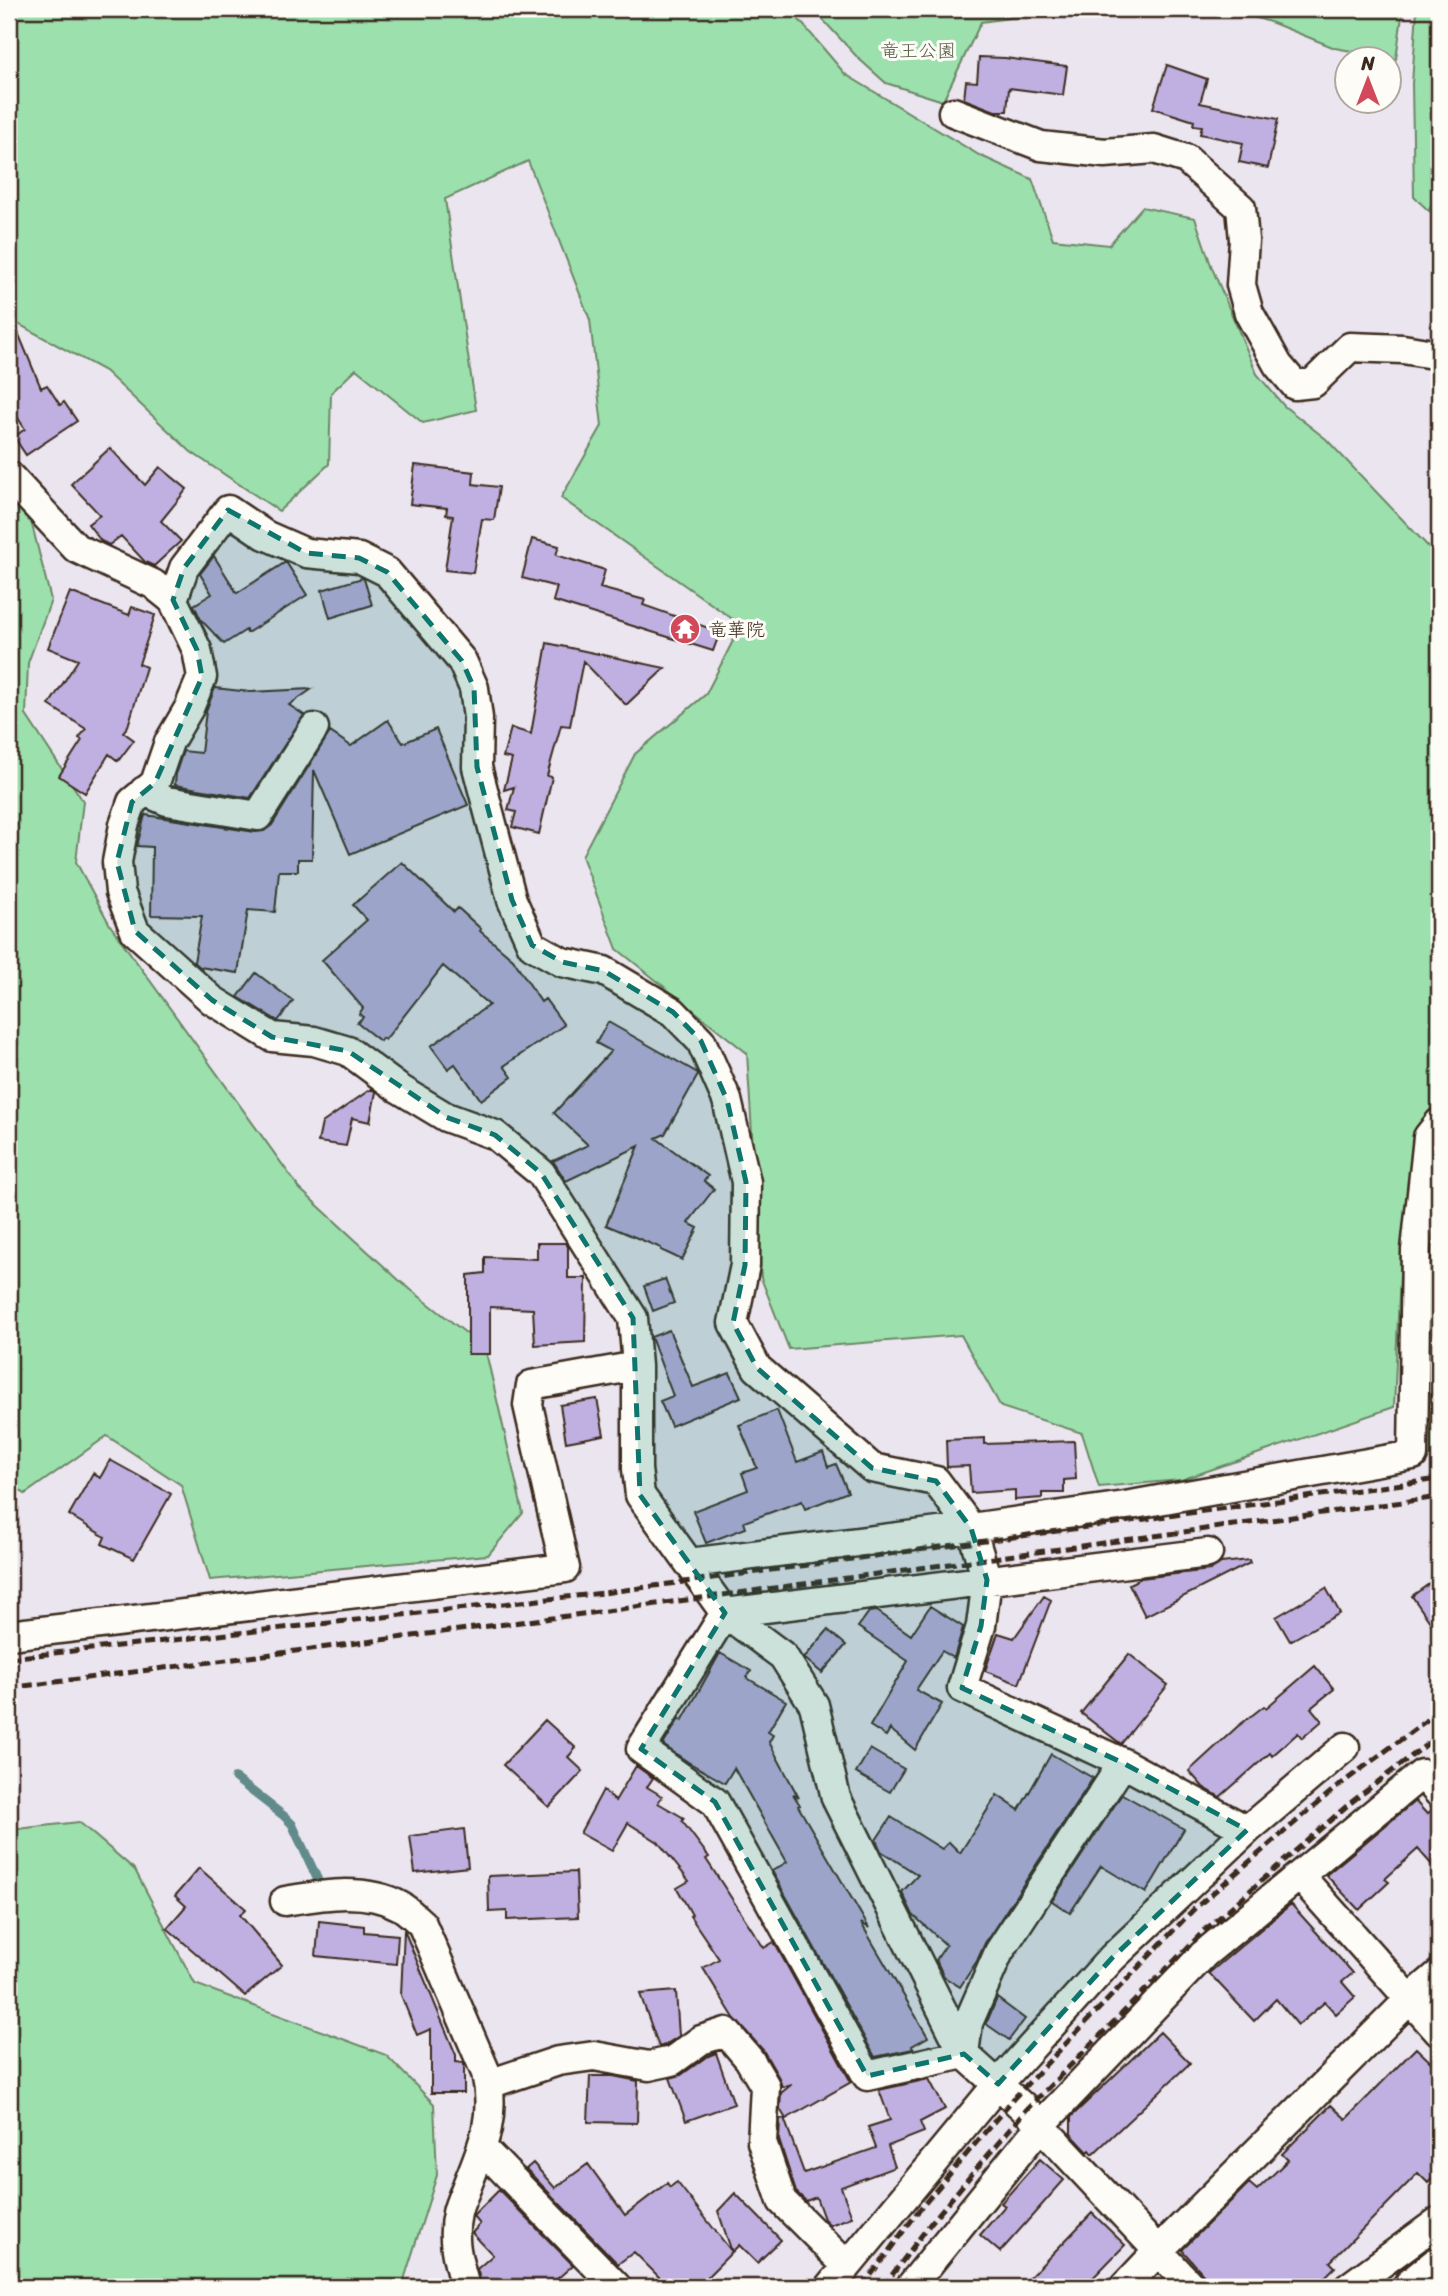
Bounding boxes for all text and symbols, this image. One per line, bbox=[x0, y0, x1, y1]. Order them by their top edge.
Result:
park label: 竜王公園 bbox=[880, 34, 956, 67]
north arrow bbox=[1332, 46, 1402, 116]
text: N bbox=[1360, 47, 1375, 80]
temple icon: 竜華院 bbox=[668, 612, 702, 646]
place label: 竜華院 bbox=[708, 613, 765, 646]

